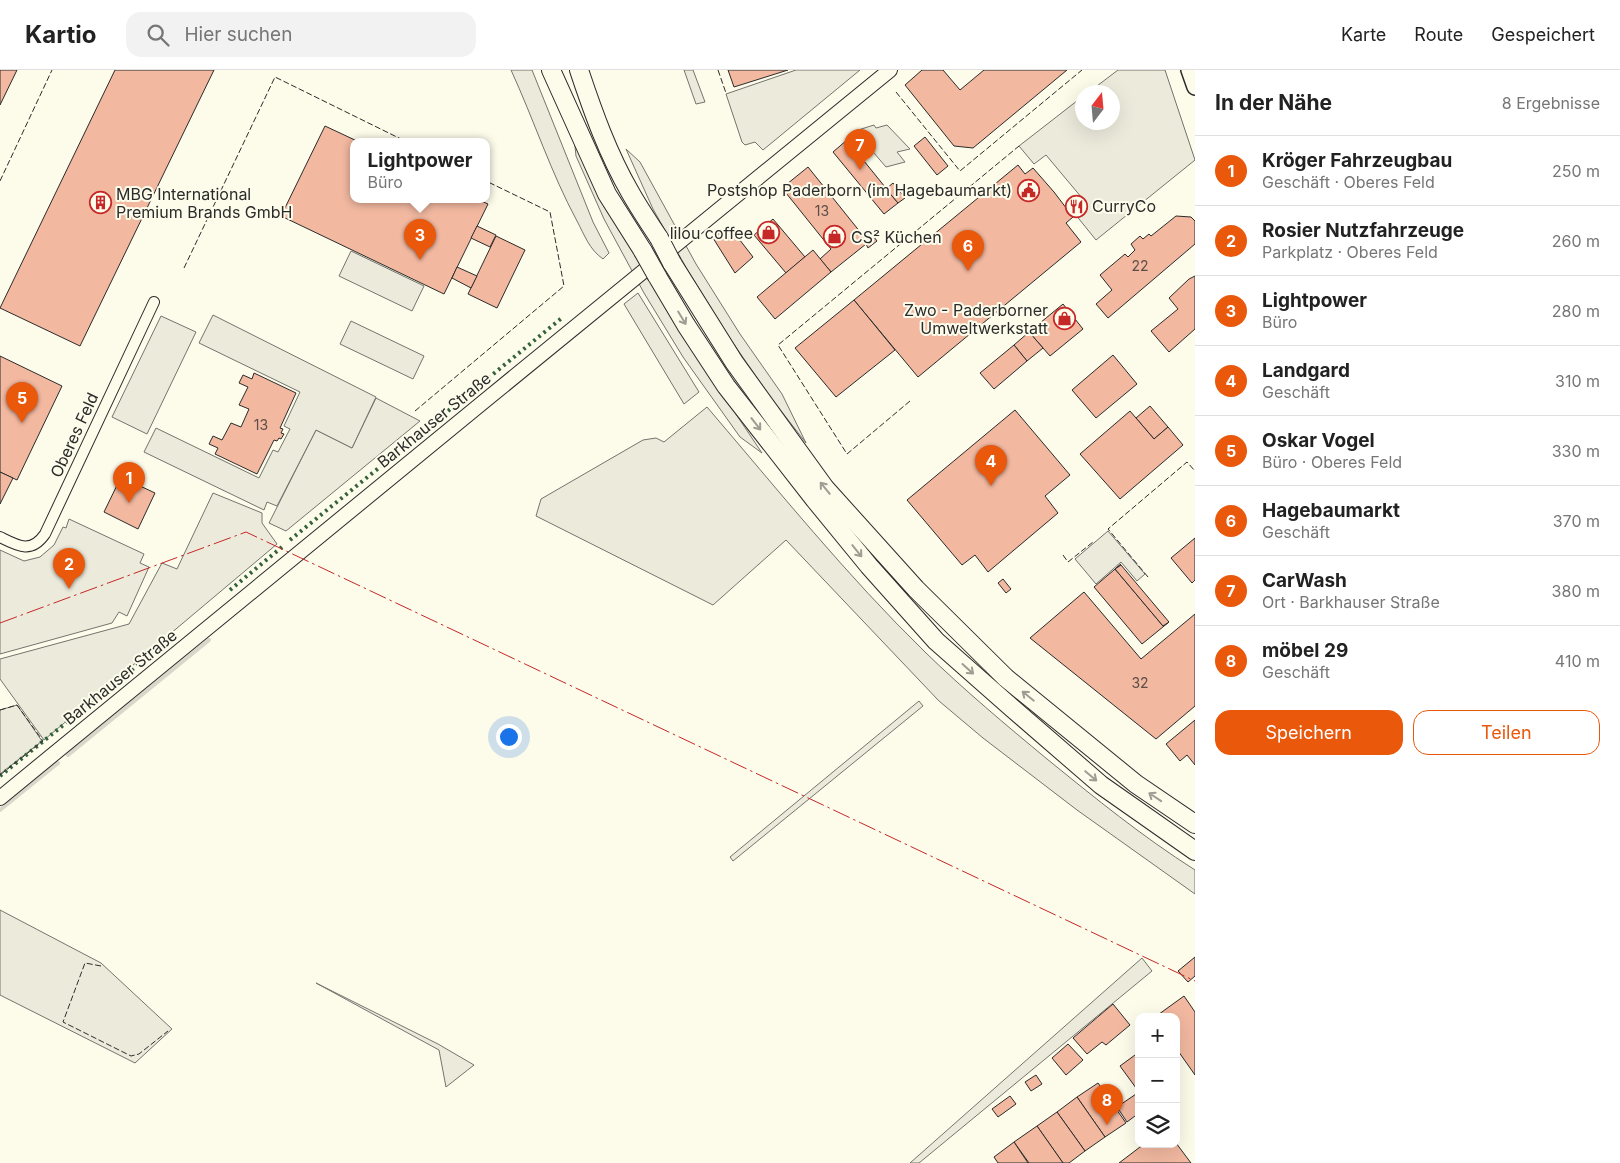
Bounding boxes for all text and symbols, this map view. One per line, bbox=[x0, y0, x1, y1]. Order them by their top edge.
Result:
search box bbox=[126, 12, 476, 57]
text: Kartio bbox=[25, 20, 96, 49]
icon: search bbox=[144, 21, 172, 49]
text: Hier suchen bbox=[184, 23, 292, 46]
text: Karte bbox=[1341, 24, 1386, 45]
text: Route bbox=[1414, 24, 1463, 45]
text: Gespeichert bbox=[1491, 24, 1595, 45]
north arrow bbox=[1075, 85, 1120, 130]
text: In der Nähe bbox=[1215, 90, 1332, 115]
text: 8 Ergebnisse bbox=[1502, 93, 1600, 113]
pin: 7 bbox=[844, 129, 876, 170]
popup bbox=[350, 138, 490, 203]
text: Lightpower bbox=[367, 149, 473, 172]
text: Kröger Fahrzeugbau bbox=[1262, 149, 1452, 172]
text: 1 bbox=[1228, 161, 1234, 181]
text: 250 m bbox=[1552, 161, 1600, 181]
text: Büro bbox=[367, 172, 403, 192]
text: Geschäft · Oberes Feld bbox=[1262, 172, 1435, 192]
public building icon: Postshop Paderborn (im Hagebaumarkt) bbox=[1016, 178, 1040, 202]
place label: Postshop Paderborn (im Hagebaumarkt) bbox=[707, 180, 1012, 200]
place label: MBG International Premium Brands GmbH bbox=[116, 184, 292, 222]
building icon: MBG International Premium Brands GmbH bbox=[88, 191, 112, 215]
restaurant icon: CurryCo bbox=[1064, 194, 1088, 218]
place label: CurryCo bbox=[1092, 196, 1156, 216]
house number: 13 bbox=[815, 202, 829, 219]
pin: 3 bbox=[404, 219, 436, 260]
text: Rosier Nutzfahrzeuge bbox=[1262, 219, 1464, 242]
shop icon: lilou coffee bbox=[757, 221, 781, 245]
place label: lilou coffee bbox=[670, 223, 753, 243]
shop icon: CS² Küchen bbox=[823, 225, 847, 249]
place label: CS² Küchen bbox=[851, 227, 942, 247]
pin: 6 bbox=[952, 230, 984, 271]
text: 2 bbox=[1226, 231, 1236, 251]
text: 260 m bbox=[1552, 231, 1600, 251]
text: Parkplatz · Oberes Feld bbox=[1262, 242, 1438, 262]
house number: 22 bbox=[1131, 257, 1149, 274]
text: Lightpower bbox=[1262, 289, 1367, 312]
place label: Zwo - Paderborner Umweltwerkstatt bbox=[904, 300, 1048, 338]
text: 3 bbox=[1226, 301, 1236, 321]
text: 280 m bbox=[1552, 301, 1600, 321]
shop icon: Zwo - Paderborner Umweltwerkstatt bbox=[1052, 307, 1076, 331]
one-way arrow bbox=[677, 310, 687, 324]
text: Büro bbox=[1262, 312, 1297, 332]
text: Landgard bbox=[1262, 359, 1350, 382]
street label: Barkhauser Straße bbox=[373, 368, 495, 472]
text: 4 bbox=[1226, 371, 1236, 391]
text: 310 m bbox=[1555, 371, 1600, 391]
pin: 5 bbox=[6, 382, 38, 423]
text: Geschäft bbox=[1262, 382, 1330, 402]
street label: Oberes Feld bbox=[46, 389, 102, 481]
house number: 13 bbox=[254, 416, 268, 433]
one-way arrow bbox=[750, 417, 761, 430]
text: Oskar Vogel bbox=[1262, 429, 1375, 452]
text: 5 bbox=[1226, 441, 1236, 461]
text: 330 m bbox=[1552, 441, 1600, 461]
pin: 4 bbox=[975, 445, 1007, 486]
text: Büro · Oberes Feld bbox=[1262, 452, 1402, 472]
pin: 1 bbox=[113, 462, 145, 503]
one-way arrow bbox=[820, 482, 831, 495]
text: Hagebaumarkt bbox=[1262, 499, 1400, 522]
text: 6 bbox=[1226, 511, 1236, 531]
text: 370 m bbox=[1553, 511, 1600, 531]
text: Geschäft bbox=[1262, 522, 1330, 542]
one-way arrow bbox=[851, 545, 862, 558]
pin: 2 bbox=[53, 548, 85, 589]
text: CarWash bbox=[1262, 569, 1347, 592]
text: 7 bbox=[1226, 581, 1236, 601]
text: 380 m bbox=[1552, 581, 1600, 601]
text: Ort · Barkhauser Straße bbox=[1262, 592, 1440, 612]
street label: Barkhauser Straße bbox=[59, 625, 181, 729]
text: möbel 29 bbox=[1262, 639, 1348, 662]
text: 8 bbox=[1226, 651, 1236, 671]
text: 410 m bbox=[1555, 651, 1600, 671]
text: Geschäft bbox=[1262, 662, 1330, 682]
one-way arrow bbox=[962, 664, 975, 675]
house number: 32 bbox=[1131, 674, 1149, 691]
one-way arrow bbox=[1022, 690, 1035, 701]
button: Speichern bbox=[1215, 710, 1403, 755]
button: Teilen bbox=[1413, 710, 1600, 755]
your location bbox=[496, 724, 522, 750]
one-way arrow bbox=[1084, 770, 1097, 782]
one-way arrow bbox=[1148, 792, 1162, 802]
map controls bbox=[1135, 1013, 1180, 1148]
button: + bbox=[1135, 1013, 1180, 1058]
button: − bbox=[1135, 1058, 1180, 1103]
pin: 8 bbox=[1091, 1084, 1123, 1125]
button: layers bbox=[1135, 1103, 1180, 1148]

